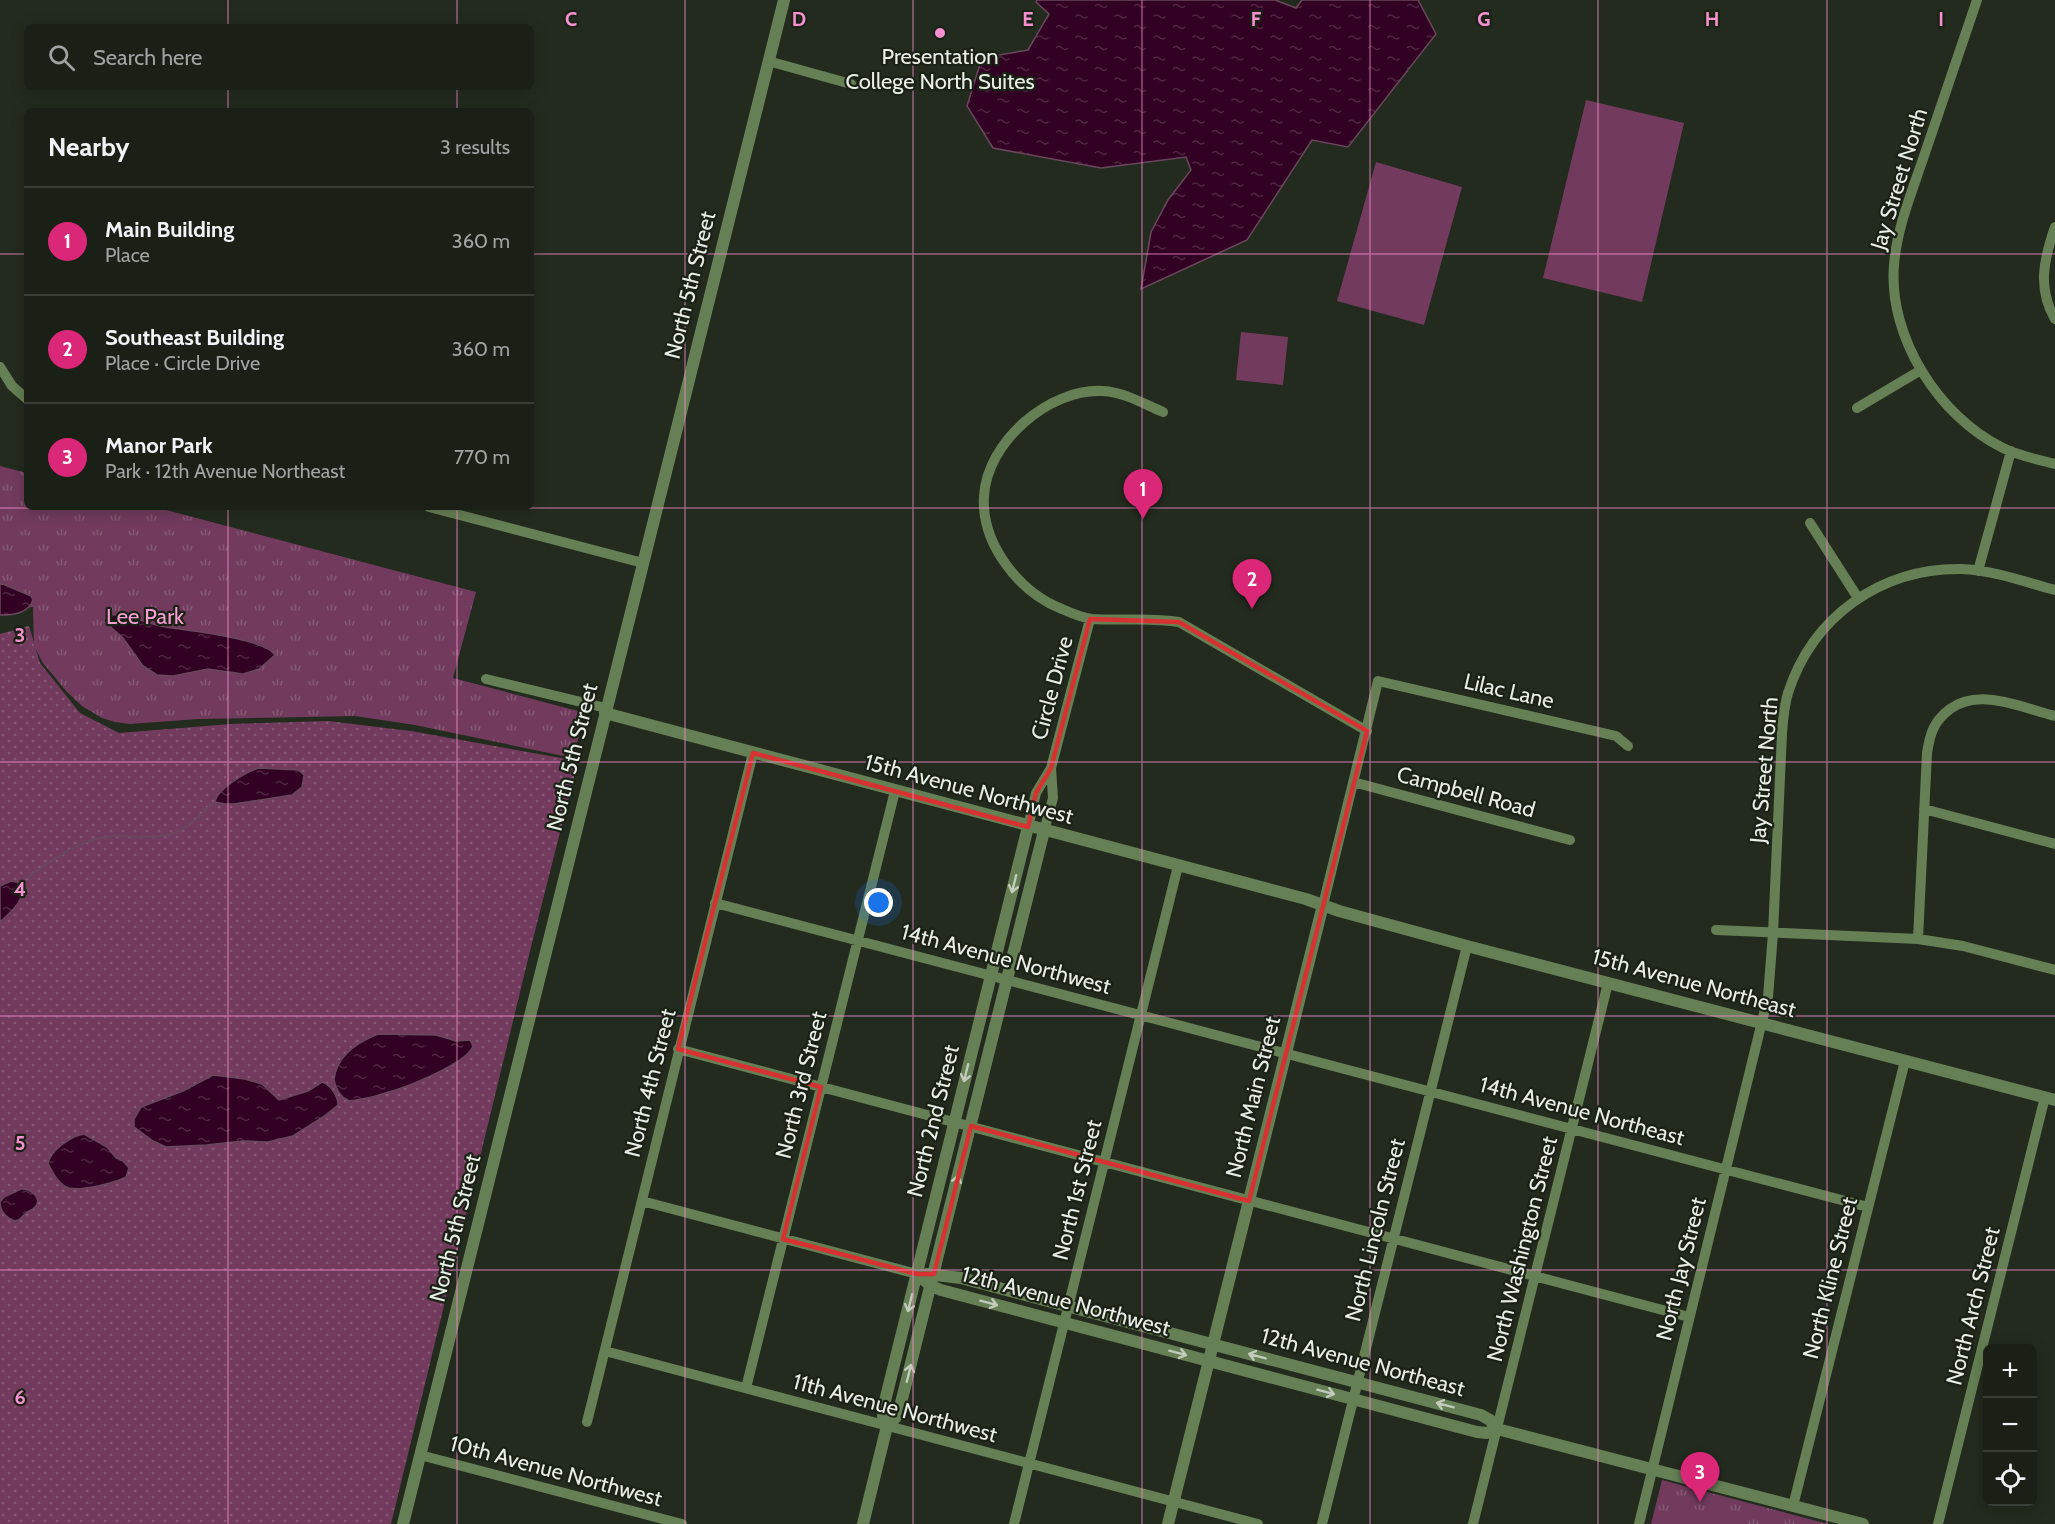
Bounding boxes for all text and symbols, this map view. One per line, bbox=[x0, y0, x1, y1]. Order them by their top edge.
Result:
text: C bbox=[565, 7, 577, 31]
text: D bbox=[792, 7, 806, 31]
text: E bbox=[1022, 7, 1034, 31]
text: F bbox=[1251, 7, 1262, 31]
text: G bbox=[1477, 7, 1491, 31]
text: H bbox=[1705, 7, 1719, 31]
text: I bbox=[1938, 7, 1944, 31]
search box bbox=[24, 24, 534, 90]
marker: Presentation College North Suites bbox=[933, 26, 947, 40]
icon: search bbox=[45, 41, 78, 74]
place label: Presentation College North Suites bbox=[845, 43, 1035, 95]
text: Search here bbox=[93, 44, 202, 71]
street label: Jay Street North bbox=[1864, 105, 1933, 254]
text: Nearby bbox=[48, 131, 129, 163]
text: 3 results bbox=[440, 135, 510, 159]
street label: North 5th Street bbox=[659, 208, 722, 362]
text: Main Building bbox=[105, 216, 234, 243]
text: 1 bbox=[64, 229, 71, 253]
text: 360 m bbox=[452, 229, 510, 253]
text: Place bbox=[105, 243, 150, 267]
text: Southeast Building bbox=[105, 324, 284, 351]
text: 2 bbox=[62, 337, 73, 361]
text: 360 m bbox=[452, 337, 510, 361]
text: Place · Circle Drive bbox=[105, 351, 260, 375]
text: Manor Park bbox=[105, 432, 213, 459]
text: 3 bbox=[62, 445, 73, 469]
text: 770 m bbox=[454, 445, 510, 469]
text: Park · 12th Avenue Northeast bbox=[105, 459, 345, 483]
pin: 1 bbox=[1124, 470, 1162, 519]
pin: 2 bbox=[1232, 560, 1272, 609]
park label: Lee Park bbox=[106, 603, 184, 630]
text: 3 bbox=[15, 623, 25, 647]
street label: Circle Drive bbox=[1025, 633, 1079, 743]
street label: Lilac Lane bbox=[1461, 668, 1557, 714]
street label: North 5th Street bbox=[541, 680, 604, 834]
street label: Jay Street North bbox=[1744, 696, 1784, 845]
street label: 15th Avenue Northwest bbox=[862, 748, 1077, 830]
street label: Campbell Road bbox=[1394, 761, 1538, 823]
one-way arrow bbox=[1008, 874, 1019, 893]
text: 4 bbox=[14, 877, 26, 901]
your location bbox=[864, 888, 893, 917]
street label: 14th Avenue Northwest bbox=[898, 918, 1114, 1000]
street label: 15th Avenue Northeast bbox=[1589, 943, 1799, 1023]
street label: North 4th Street bbox=[619, 1005, 682, 1160]
street label: North 3rd Street bbox=[770, 1008, 832, 1161]
street label: North Main Street bbox=[1220, 1013, 1286, 1180]
street label: North 2nd Street bbox=[901, 1041, 965, 1200]
one-way arrow bbox=[960, 1063, 972, 1082]
street label: 14th Avenue Northeast bbox=[1477, 1071, 1688, 1151]
street label: North 1st Street bbox=[1047, 1116, 1108, 1263]
text: 5 bbox=[15, 1131, 25, 1155]
street label: North Washington Street bbox=[1481, 1133, 1563, 1364]
street label: North Lincoln Street bbox=[1339, 1135, 1411, 1324]
street label: North 5th Street bbox=[424, 1151, 487, 1305]
one-way arrow bbox=[951, 1175, 963, 1194]
street label: North Jay Street bbox=[1650, 1194, 1712, 1343]
street label: North Kline Street bbox=[1797, 1194, 1863, 1362]
street label: North Arch Street bbox=[1940, 1224, 2006, 1388]
street label: 12th Avenue Northwest bbox=[959, 1260, 1174, 1342]
one-way arrow bbox=[903, 1293, 915, 1312]
one-way arrow bbox=[979, 1298, 998, 1309]
street label: 12th Avenue Northeast bbox=[1258, 1322, 1468, 1402]
map controls bbox=[1983, 1344, 2037, 1506]
button: + bbox=[1983, 1344, 2037, 1398]
one-way arrow bbox=[1168, 1348, 1187, 1359]
one-way arrow bbox=[1247, 1350, 1266, 1361]
one-way arrow bbox=[903, 1364, 915, 1383]
street label: 11th Avenue Northwest bbox=[790, 1368, 1001, 1448]
text: 6 bbox=[14, 1385, 26, 1409]
one-way arrow bbox=[1316, 1387, 1335, 1399]
button: − bbox=[1983, 1398, 2037, 1452]
one-way arrow bbox=[1436, 1399, 1455, 1411]
street label: 10th Avenue Northwest bbox=[447, 1430, 666, 1512]
pin: 3 bbox=[1680, 1452, 1720, 1502]
button: locate bbox=[1983, 1452, 2037, 1506]

